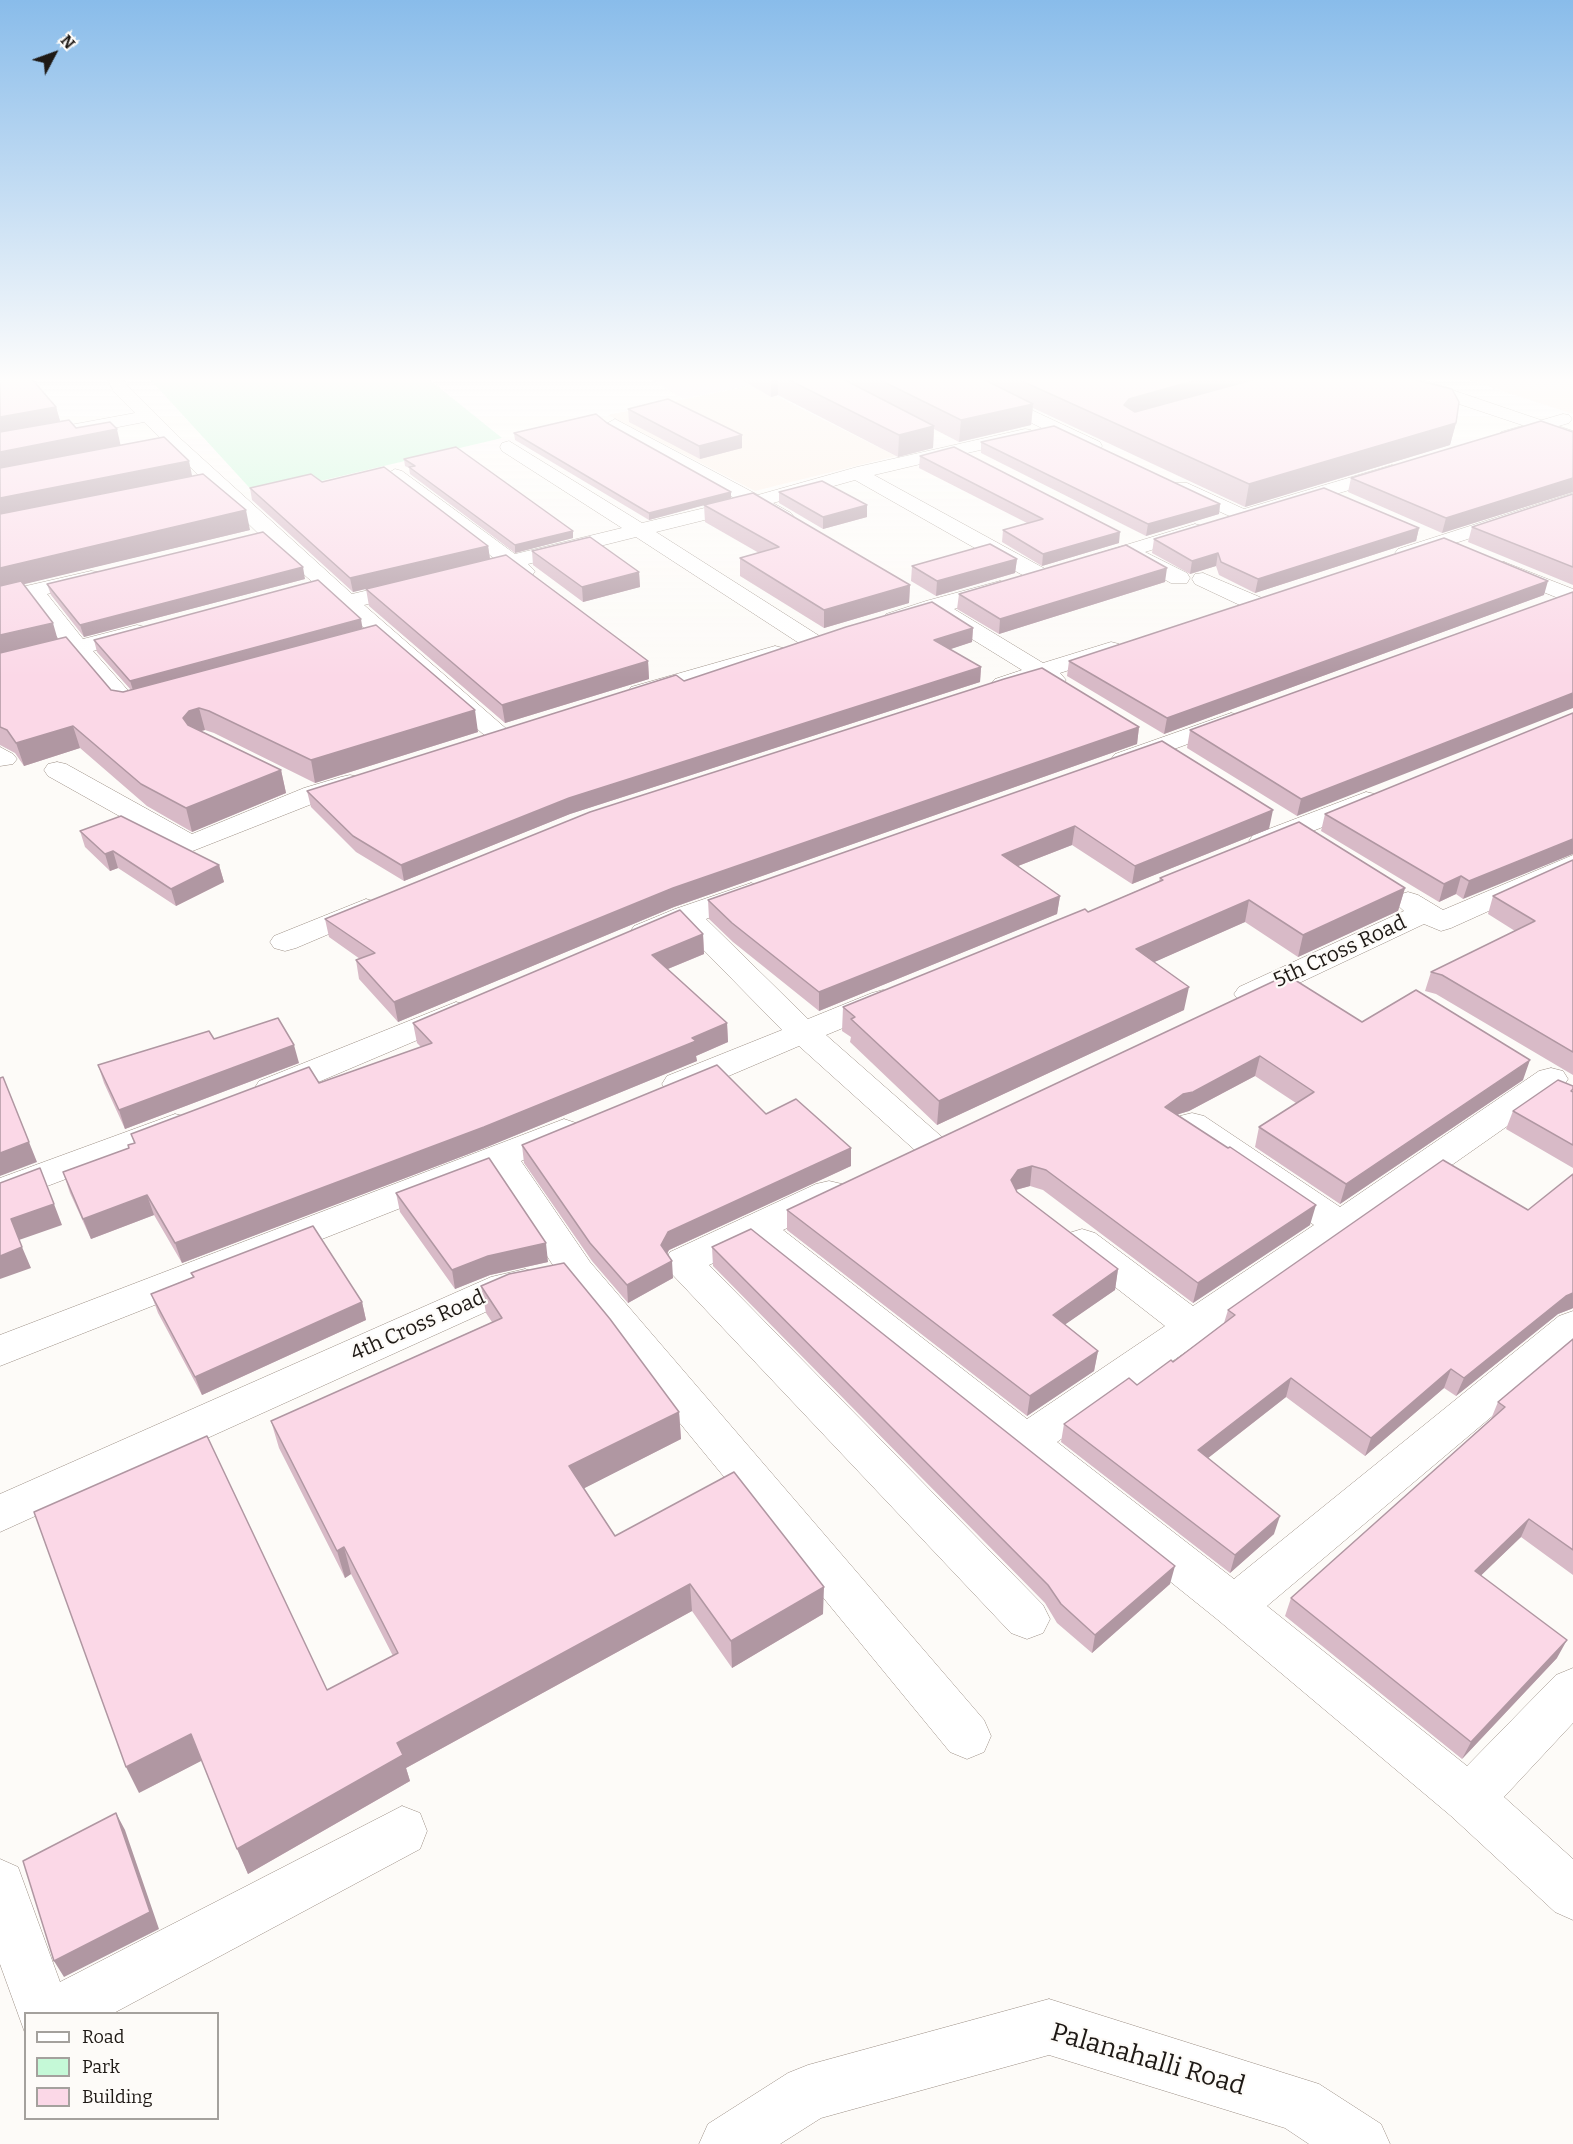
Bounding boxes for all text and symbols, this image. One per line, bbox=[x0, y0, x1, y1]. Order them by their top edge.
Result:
north arrow bbox=[24, 24, 84, 84]
text: N bbox=[57, 31, 79, 53]
street label: 5th Cross Road bbox=[1270, 910, 1410, 994]
street label: 4th Cross Road bbox=[347, 1285, 489, 1367]
legend bbox=[24, 2012, 219, 2120]
street label: Palanahalli Road bbox=[1047, 2017, 1249, 2103]
text: Road bbox=[82, 2026, 124, 2048]
text: Park bbox=[82, 2056, 120, 2078]
text: Building bbox=[82, 2086, 153, 2108]

